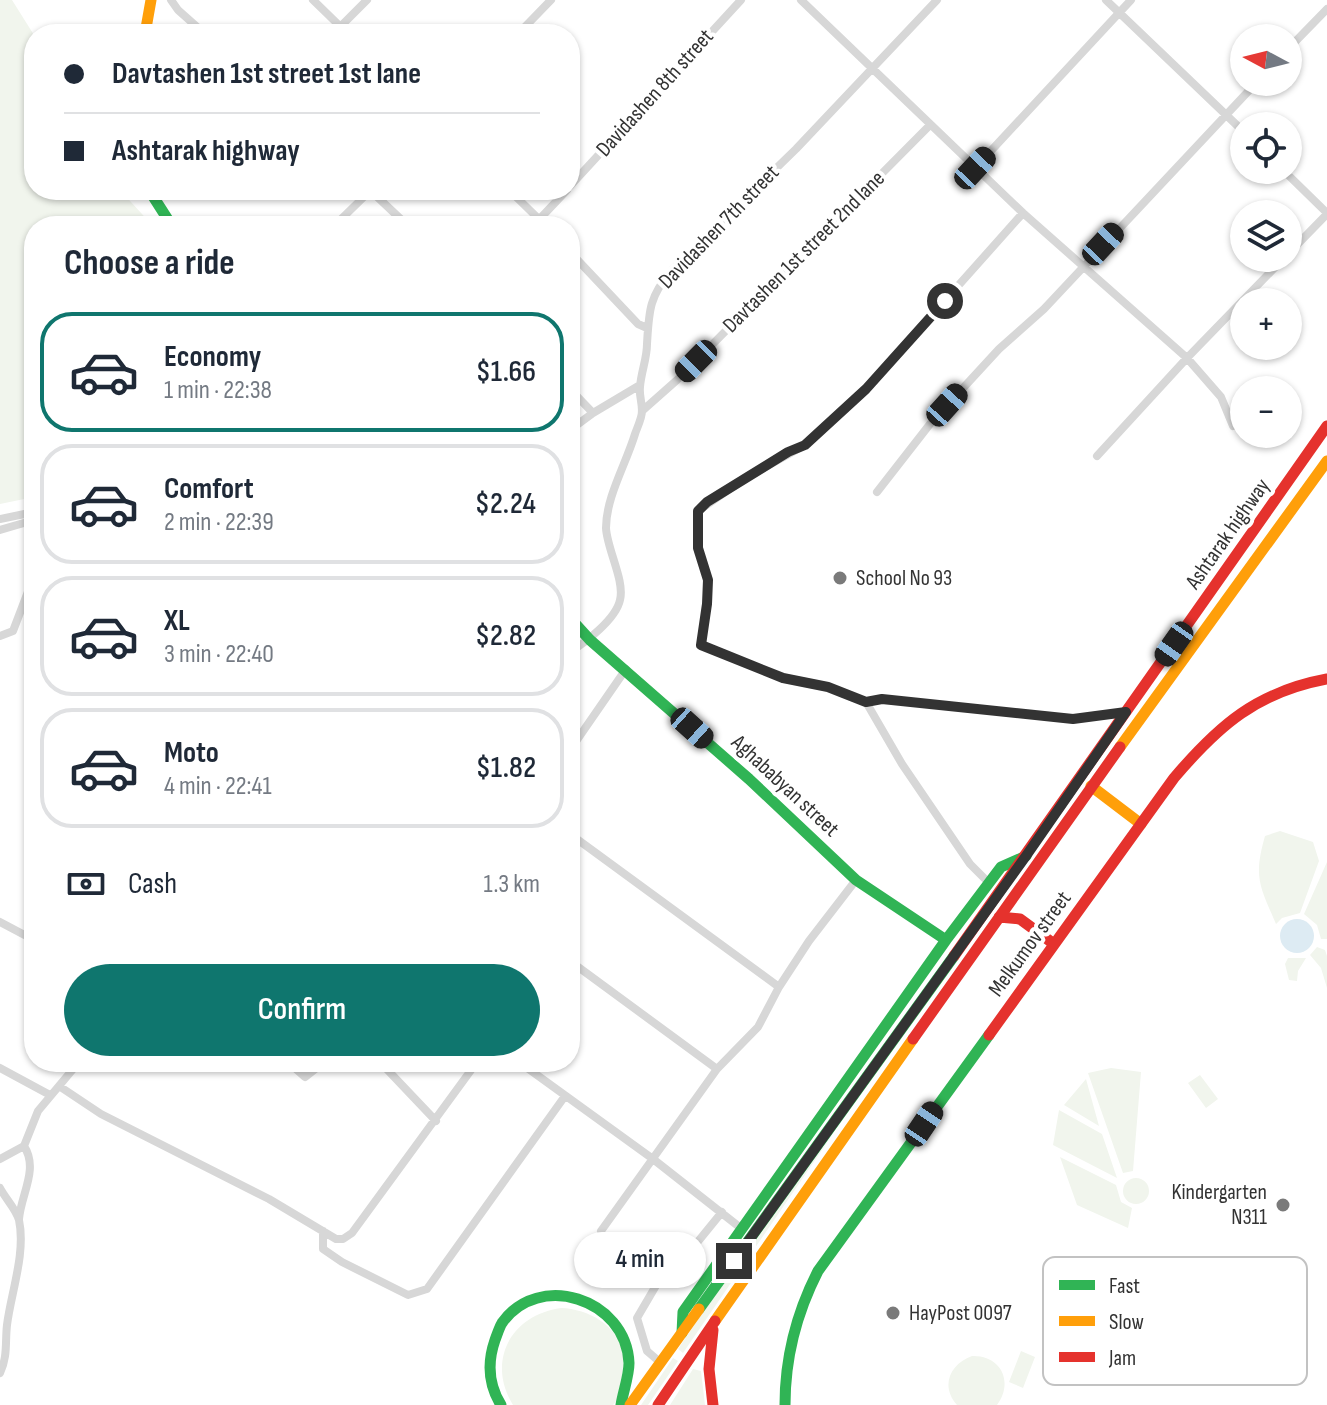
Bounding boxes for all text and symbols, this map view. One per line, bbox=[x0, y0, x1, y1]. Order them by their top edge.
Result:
street label: Davidashen 8th street bbox=[591, 23, 720, 162]
north arrow bbox=[1230, 24, 1302, 96]
map controls bbox=[1230, 24, 1302, 448]
text: Davtashen 1st street 1st lane bbox=[112, 56, 421, 92]
button: locate bbox=[1230, 112, 1302, 184]
text: Ashtarak highway bbox=[112, 133, 300, 169]
car bbox=[950, 142, 1000, 194]
street label: Davidashen 7th street bbox=[653, 159, 785, 295]
street label: Davtashen 1st street 2nd lane bbox=[717, 165, 891, 339]
button: layers bbox=[1230, 200, 1302, 272]
car bbox=[1078, 218, 1128, 270]
text: Choose a ride bbox=[64, 242, 235, 285]
route start bbox=[927, 283, 963, 319]
button: + bbox=[1230, 288, 1302, 360]
icon: car bbox=[68, 336, 140, 408]
car bbox=[671, 336, 721, 386]
text: Economy bbox=[164, 339, 261, 375]
text: $1.66 bbox=[476, 354, 536, 390]
text: 1 min · 22:38 bbox=[164, 375, 272, 406]
button: − bbox=[1230, 376, 1302, 448]
car bbox=[922, 379, 972, 431]
icon: car bbox=[68, 468, 140, 540]
text: Comfort bbox=[164, 471, 254, 507]
street label: Ashtarak highway bbox=[1179, 473, 1276, 595]
text: $2.24 bbox=[475, 486, 536, 522]
text: 2 min · 22:39 bbox=[164, 507, 274, 538]
place label: School No 93 bbox=[856, 565, 952, 592]
marker: School No 93 bbox=[831, 569, 849, 587]
icon: car bbox=[68, 600, 140, 672]
text: XL bbox=[164, 603, 190, 639]
car bbox=[1150, 617, 1198, 671]
text: $2.82 bbox=[475, 618, 536, 654]
text: 3 min · 22:40 bbox=[164, 639, 274, 670]
car bbox=[666, 703, 718, 753]
street label: Aghababyan street bbox=[725, 729, 845, 843]
icon: car bbox=[68, 732, 140, 804]
text: Moto bbox=[164, 735, 219, 771]
text: $1.82 bbox=[476, 750, 536, 786]
text: 4 min · 22:41 bbox=[164, 771, 272, 802]
icon: cash bbox=[64, 862, 108, 906]
text: Cash bbox=[128, 866, 177, 902]
text: 1.3 km bbox=[484, 869, 540, 900]
street label: Melkumov street bbox=[983, 886, 1077, 1002]
button: Confirm bbox=[64, 964, 540, 1056]
car bbox=[901, 1097, 947, 1151]
place label: Kindergarten N311 bbox=[1171, 1179, 1267, 1231]
marker: Kindergarten N311 bbox=[1274, 1196, 1292, 1214]
callout: 4 min bbox=[574, 1233, 706, 1289]
route end bbox=[716, 1243, 752, 1279]
text: 4 min bbox=[615, 1244, 665, 1275]
legend bbox=[1043, 1257, 1307, 1385]
text: Fast bbox=[1109, 1273, 1140, 1300]
place label: HayPost 0097 bbox=[909, 1300, 1012, 1327]
marker: HayPost 0097 bbox=[884, 1304, 902, 1322]
text: Slow bbox=[1109, 1309, 1144, 1336]
text: Jam bbox=[1108, 1345, 1136, 1372]

